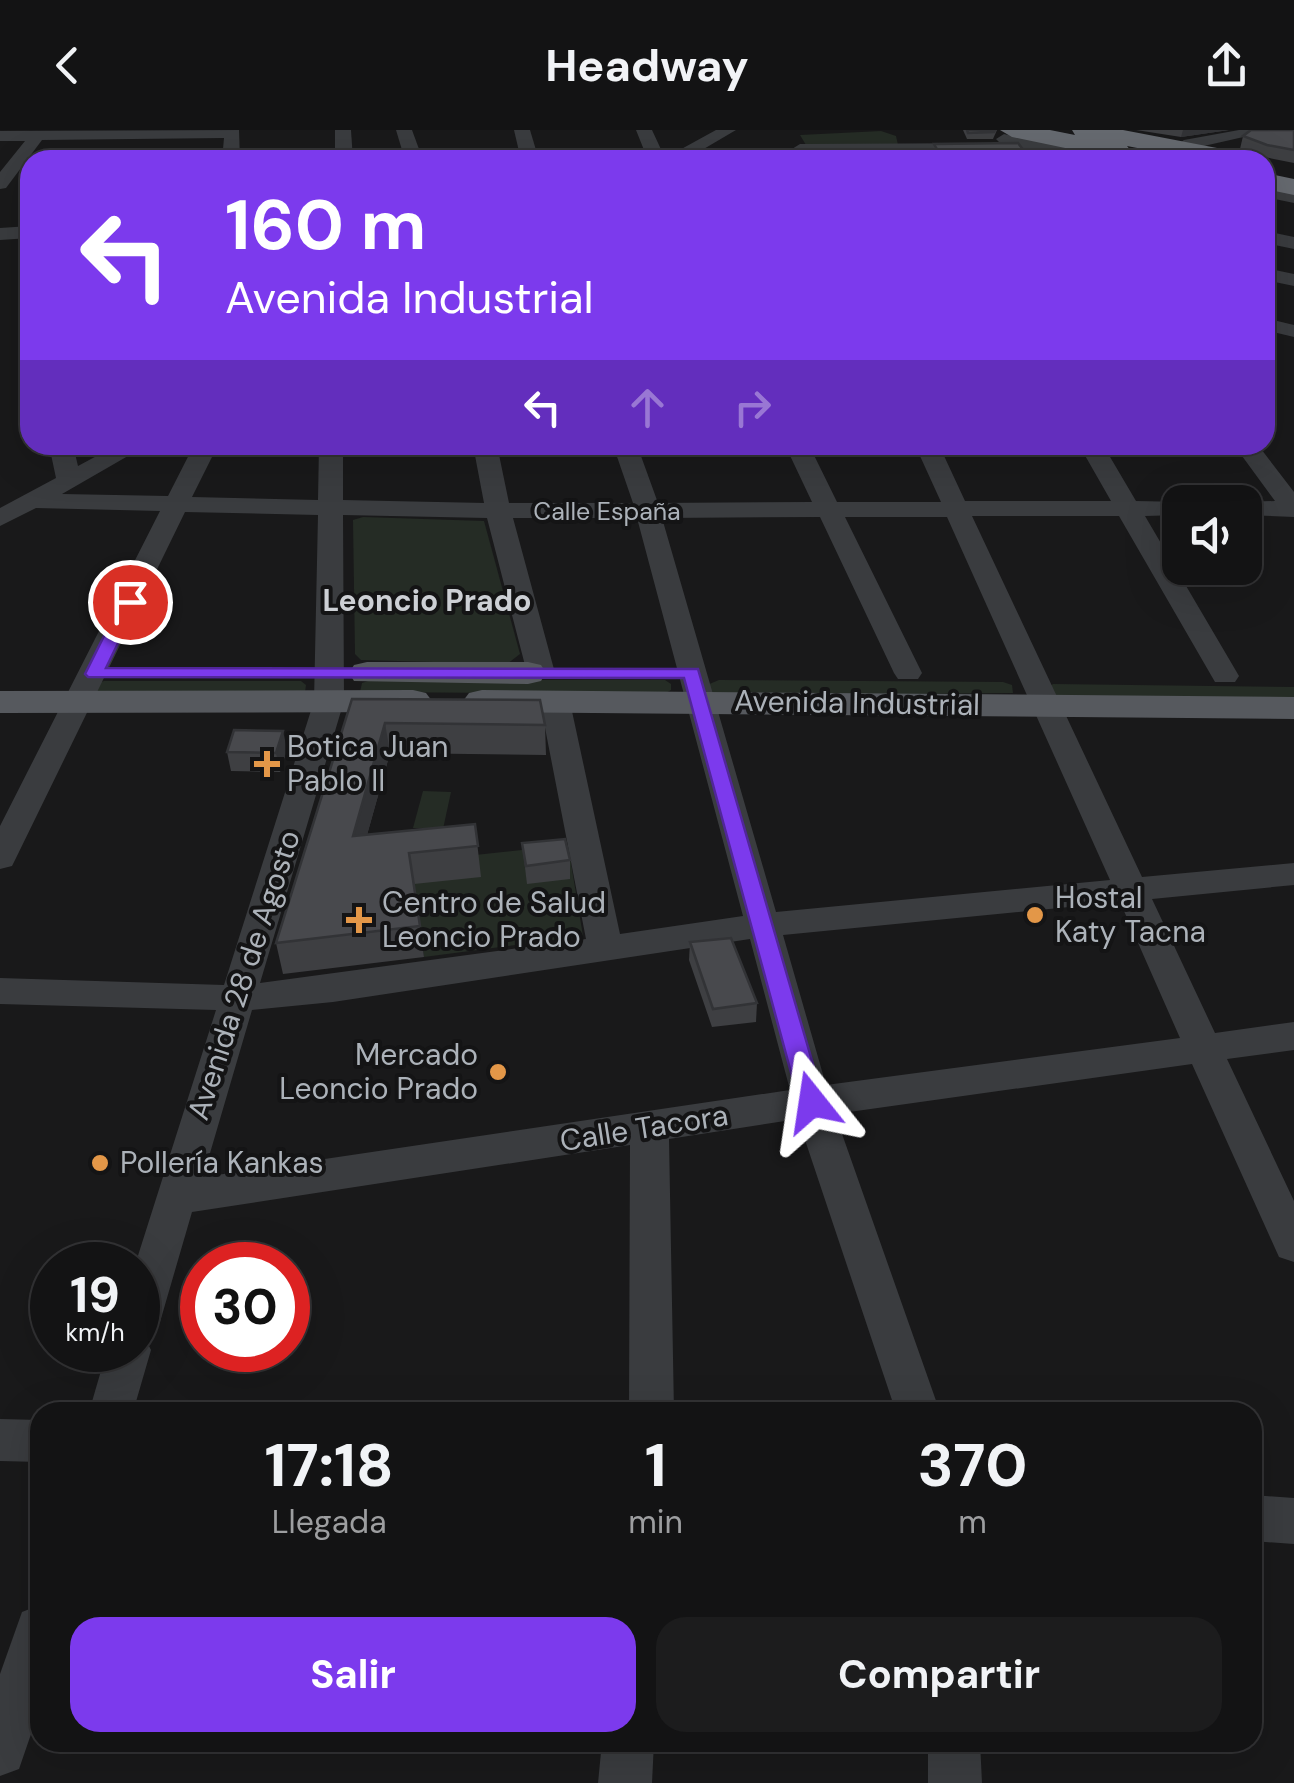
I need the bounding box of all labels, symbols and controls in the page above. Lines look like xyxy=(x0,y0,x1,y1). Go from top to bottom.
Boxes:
text: Headway xyxy=(545,36,749,95)
icon: back xyxy=(40,38,95,93)
icon: share xyxy=(1199,38,1254,93)
text: 160 m xyxy=(225,180,426,271)
icon: left xyxy=(60,190,190,320)
text: Avenida Industrial xyxy=(225,268,594,327)
icon: left xyxy=(515,380,570,435)
icon: ahead xyxy=(620,380,675,435)
icon: right xyxy=(725,380,780,435)
map controls xyxy=(1162,485,1262,585)
button: sound xyxy=(1162,485,1262,585)
street label: Calle España xyxy=(533,495,681,528)
pin xyxy=(88,560,173,645)
icon: arrive xyxy=(103,575,158,630)
district label: Leoncio Prado xyxy=(323,581,531,620)
street label: Avenida Industrial xyxy=(734,681,980,724)
place label: Botica Juan Pablo II xyxy=(287,727,448,800)
marker: Botica Juan Pablo II xyxy=(256,753,278,775)
street label: Avenida 28 de Agosto xyxy=(178,825,309,1125)
place label: Hostal Katy Tacna xyxy=(1055,878,1206,951)
place label: Centro de Salud Leoncio Prado xyxy=(382,883,606,956)
marker: Hostal Katy Tacna xyxy=(1024,904,1046,926)
marker: Centro de Salud Leoncio Prado xyxy=(346,907,372,933)
place label: Mercado Leoncio Prado xyxy=(279,1035,478,1108)
position arrow xyxy=(760,1050,864,1154)
marker: Mercado Leoncio Prado xyxy=(487,1061,509,1083)
street label: Calle Tacora xyxy=(557,1095,731,1160)
place label: Pollería Kankas xyxy=(120,1143,324,1182)
marker: Pollería Kankas xyxy=(89,1152,111,1174)
speed limit sign: 30 xyxy=(180,1242,310,1372)
text: 19 xyxy=(70,1262,120,1328)
text: km/h xyxy=(65,1316,125,1349)
text: 17:18 xyxy=(265,1426,394,1505)
text: 1 xyxy=(645,1426,667,1505)
text: 370 xyxy=(918,1426,1027,1505)
text: Llegada xyxy=(272,1501,387,1543)
text: min xyxy=(628,1501,683,1543)
text: m xyxy=(958,1501,987,1543)
button: Salir xyxy=(70,1617,636,1732)
button: Compartir xyxy=(656,1617,1222,1732)

